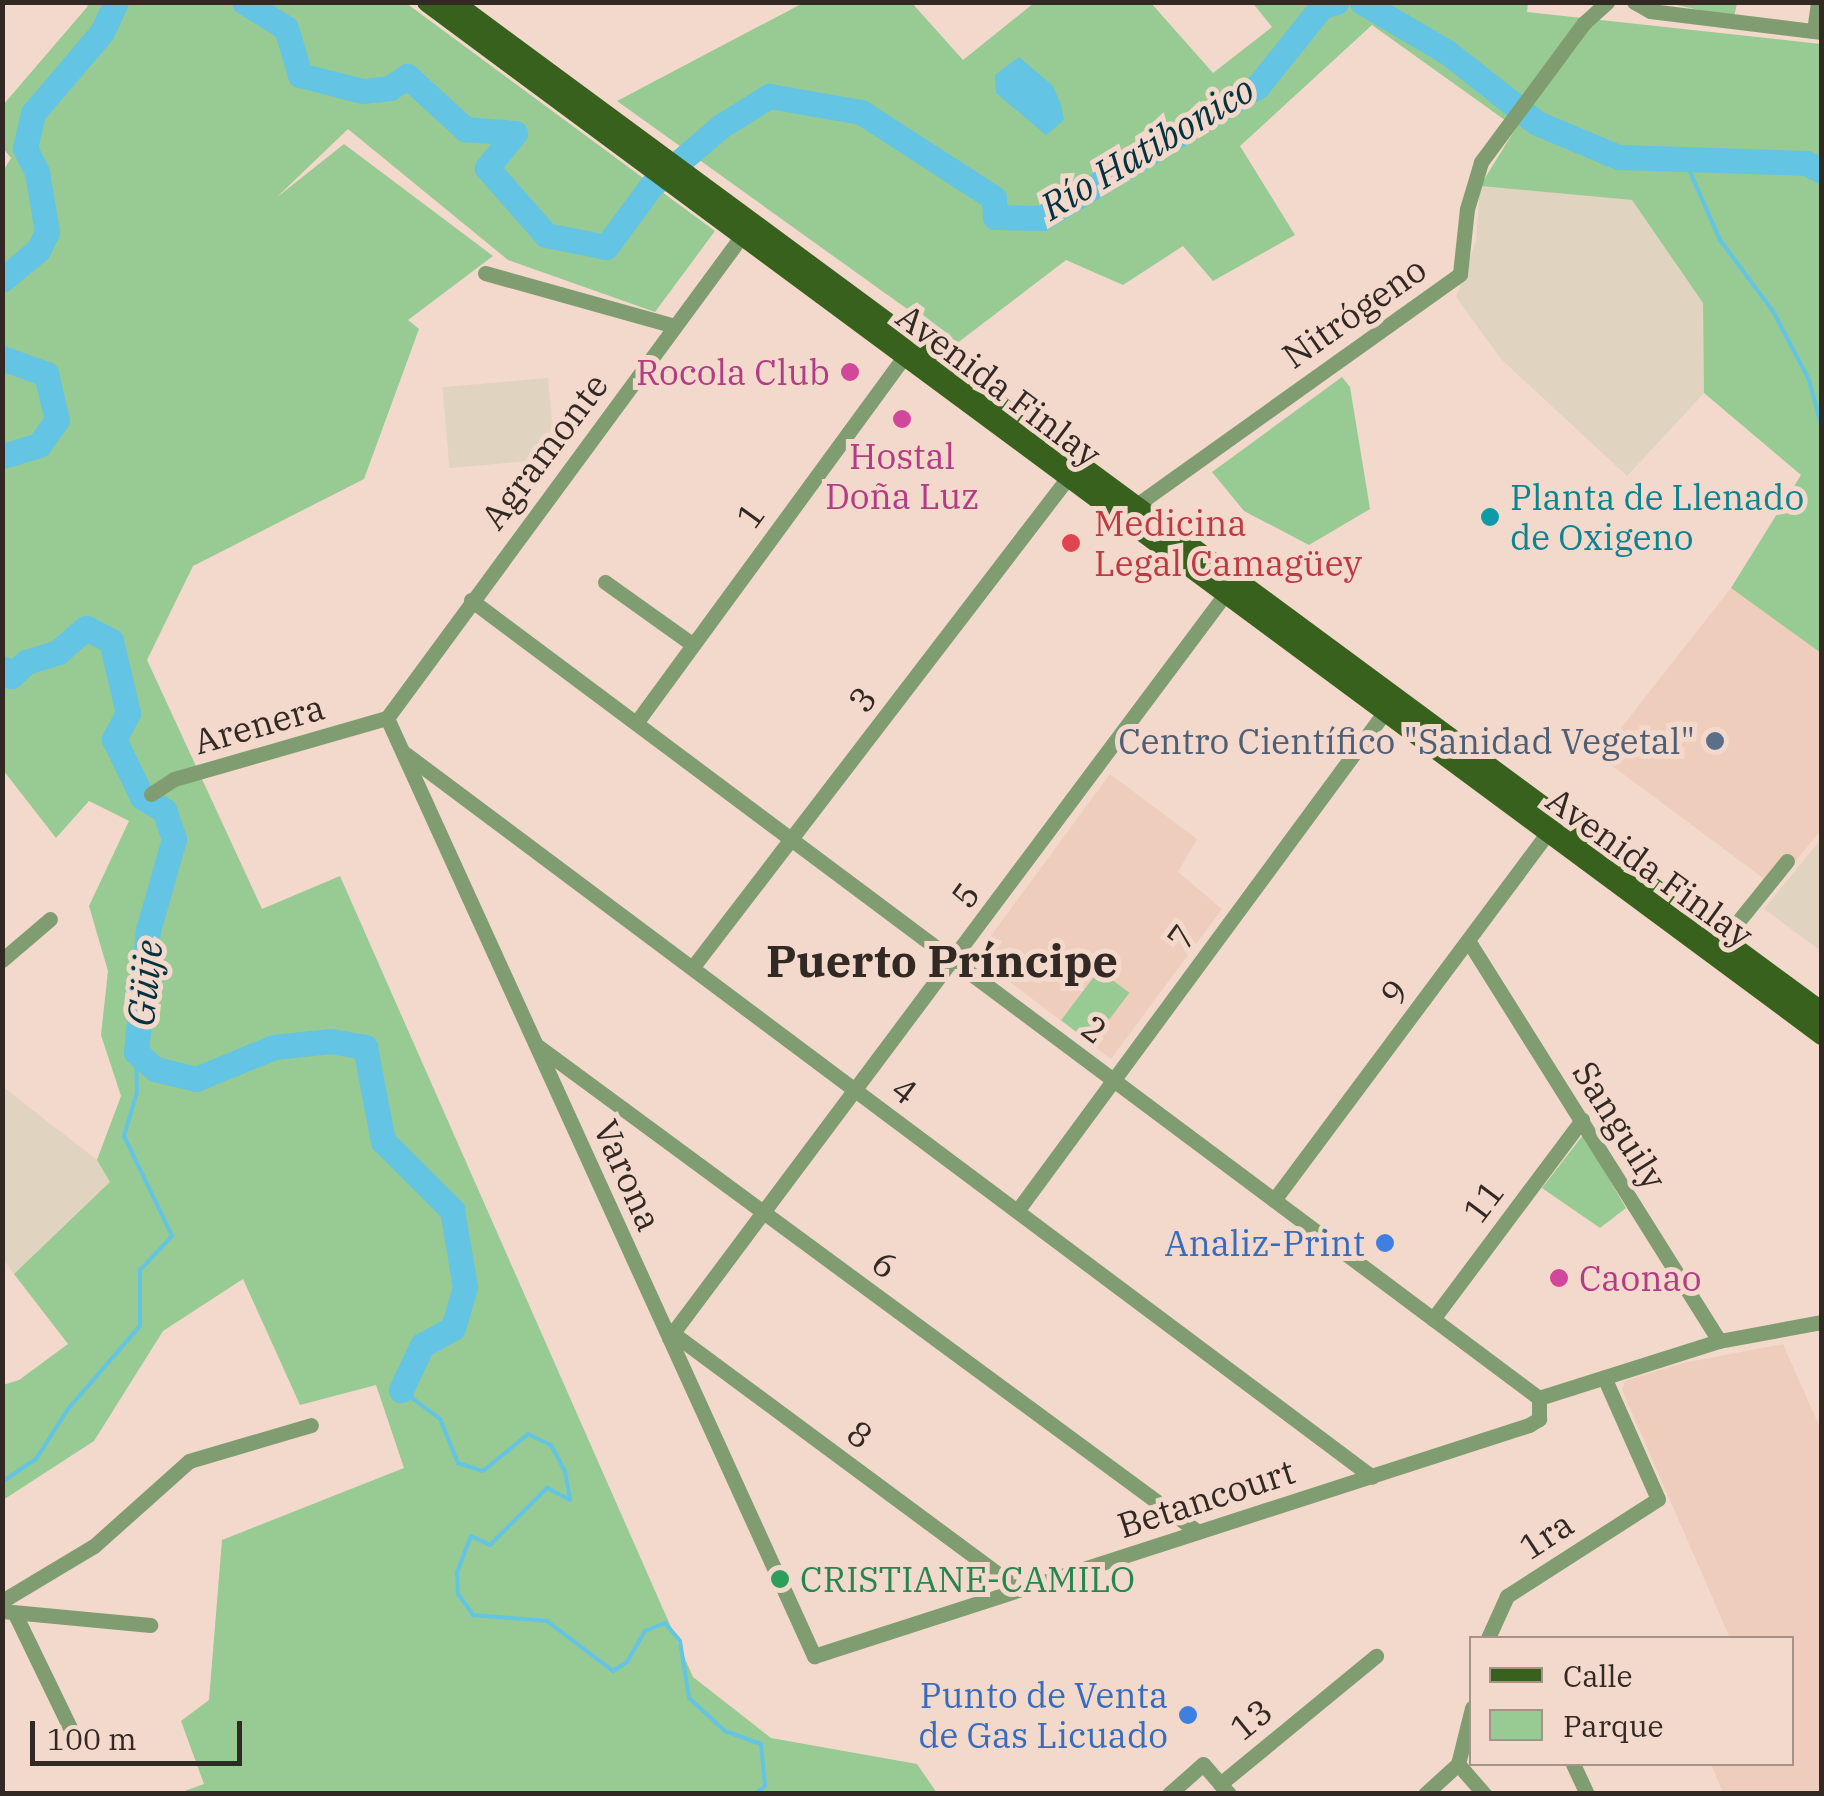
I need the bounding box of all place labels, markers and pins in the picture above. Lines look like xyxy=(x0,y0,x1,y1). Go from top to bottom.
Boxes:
place label: Rocola Club xyxy=(636,351,830,393)
marker: Rocola Club xyxy=(839,361,861,383)
marker: Hostal Doña Luz xyxy=(891,408,913,430)
place label: Hostal Doña Luz xyxy=(825,435,979,517)
place label: Planta de Llenado de Oxigeno xyxy=(1510,476,1804,558)
place label: Medicina Legal Camagüey xyxy=(1094,502,1362,584)
marker: Planta de Llenado de Oxigeno xyxy=(1479,506,1501,528)
marker: Medicina Legal Camagüey xyxy=(1058,530,1084,556)
place label: Centro Científico "Sanidad Vegetal" xyxy=(1118,720,1695,762)
marker: Centro Científico "Sanidad Vegetal" xyxy=(1704,730,1726,752)
place label: Analiz-Print xyxy=(1164,1222,1365,1264)
marker: Analiz-Print xyxy=(1374,1232,1396,1254)
place label: Caonao xyxy=(1579,1257,1701,1299)
marker: Caonao xyxy=(1548,1267,1570,1289)
place label: CRISTIANE-CAMILO xyxy=(800,1558,1135,1600)
marker: CRISTIANE-CAMILO xyxy=(769,1568,791,1590)
place label: Punto de Venta de Gas Licuado xyxy=(918,1674,1168,1756)
marker: Punto de Venta de Gas Licuado xyxy=(1177,1704,1199,1726)

